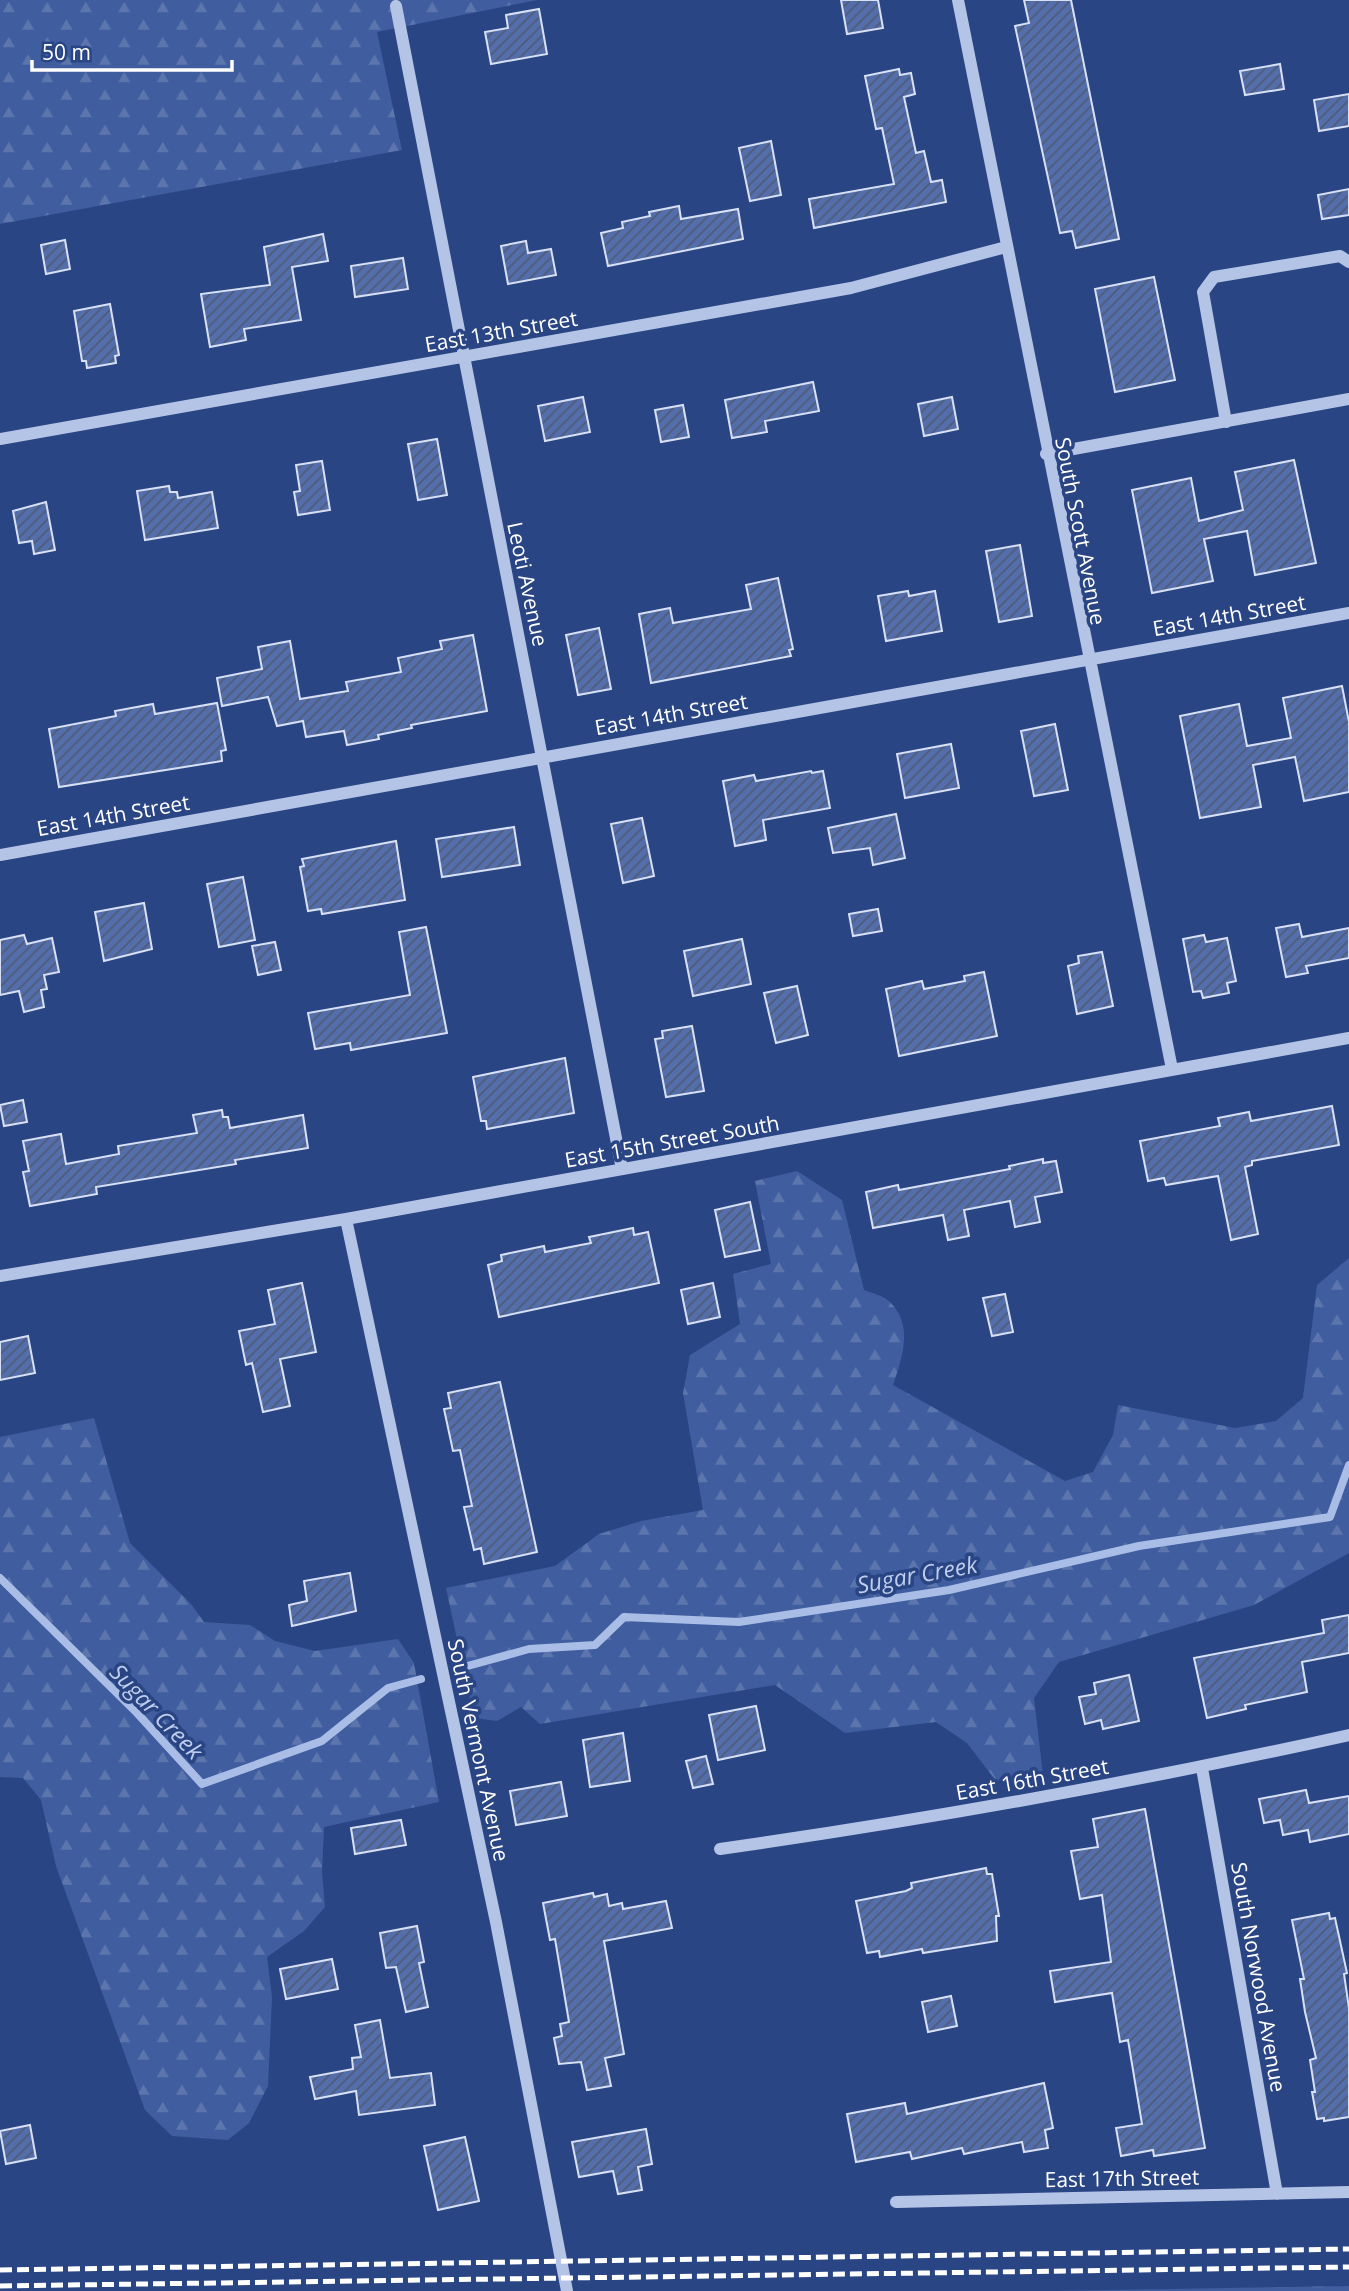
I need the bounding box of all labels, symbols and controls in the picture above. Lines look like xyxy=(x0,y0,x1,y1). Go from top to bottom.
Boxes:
scale bar xyxy=(32,28,231,72)
text: 50 m xyxy=(42,38,91,66)
street label: East 13th Street xyxy=(422,304,580,358)
street label: South Scott Avenue xyxy=(1049,435,1113,627)
street label: Leoti Avenue xyxy=(501,519,555,649)
street label: East 14th Street xyxy=(1150,588,1308,642)
street label: East 14th Street xyxy=(592,687,750,741)
street label: East 14th Street xyxy=(34,788,192,842)
street label: East 15th Street South xyxy=(562,1108,782,1174)
water label: Sugar Creek xyxy=(854,1548,980,1600)
street label: South Vermont Avenue xyxy=(442,1636,516,1864)
water label: Sugar Creek xyxy=(103,1656,211,1766)
street label: East 16th Street xyxy=(953,1752,1111,1806)
street label: South Norwood Avenue xyxy=(1225,1860,1293,2094)
street label: East 17th Street xyxy=(1044,2163,1200,2193)

